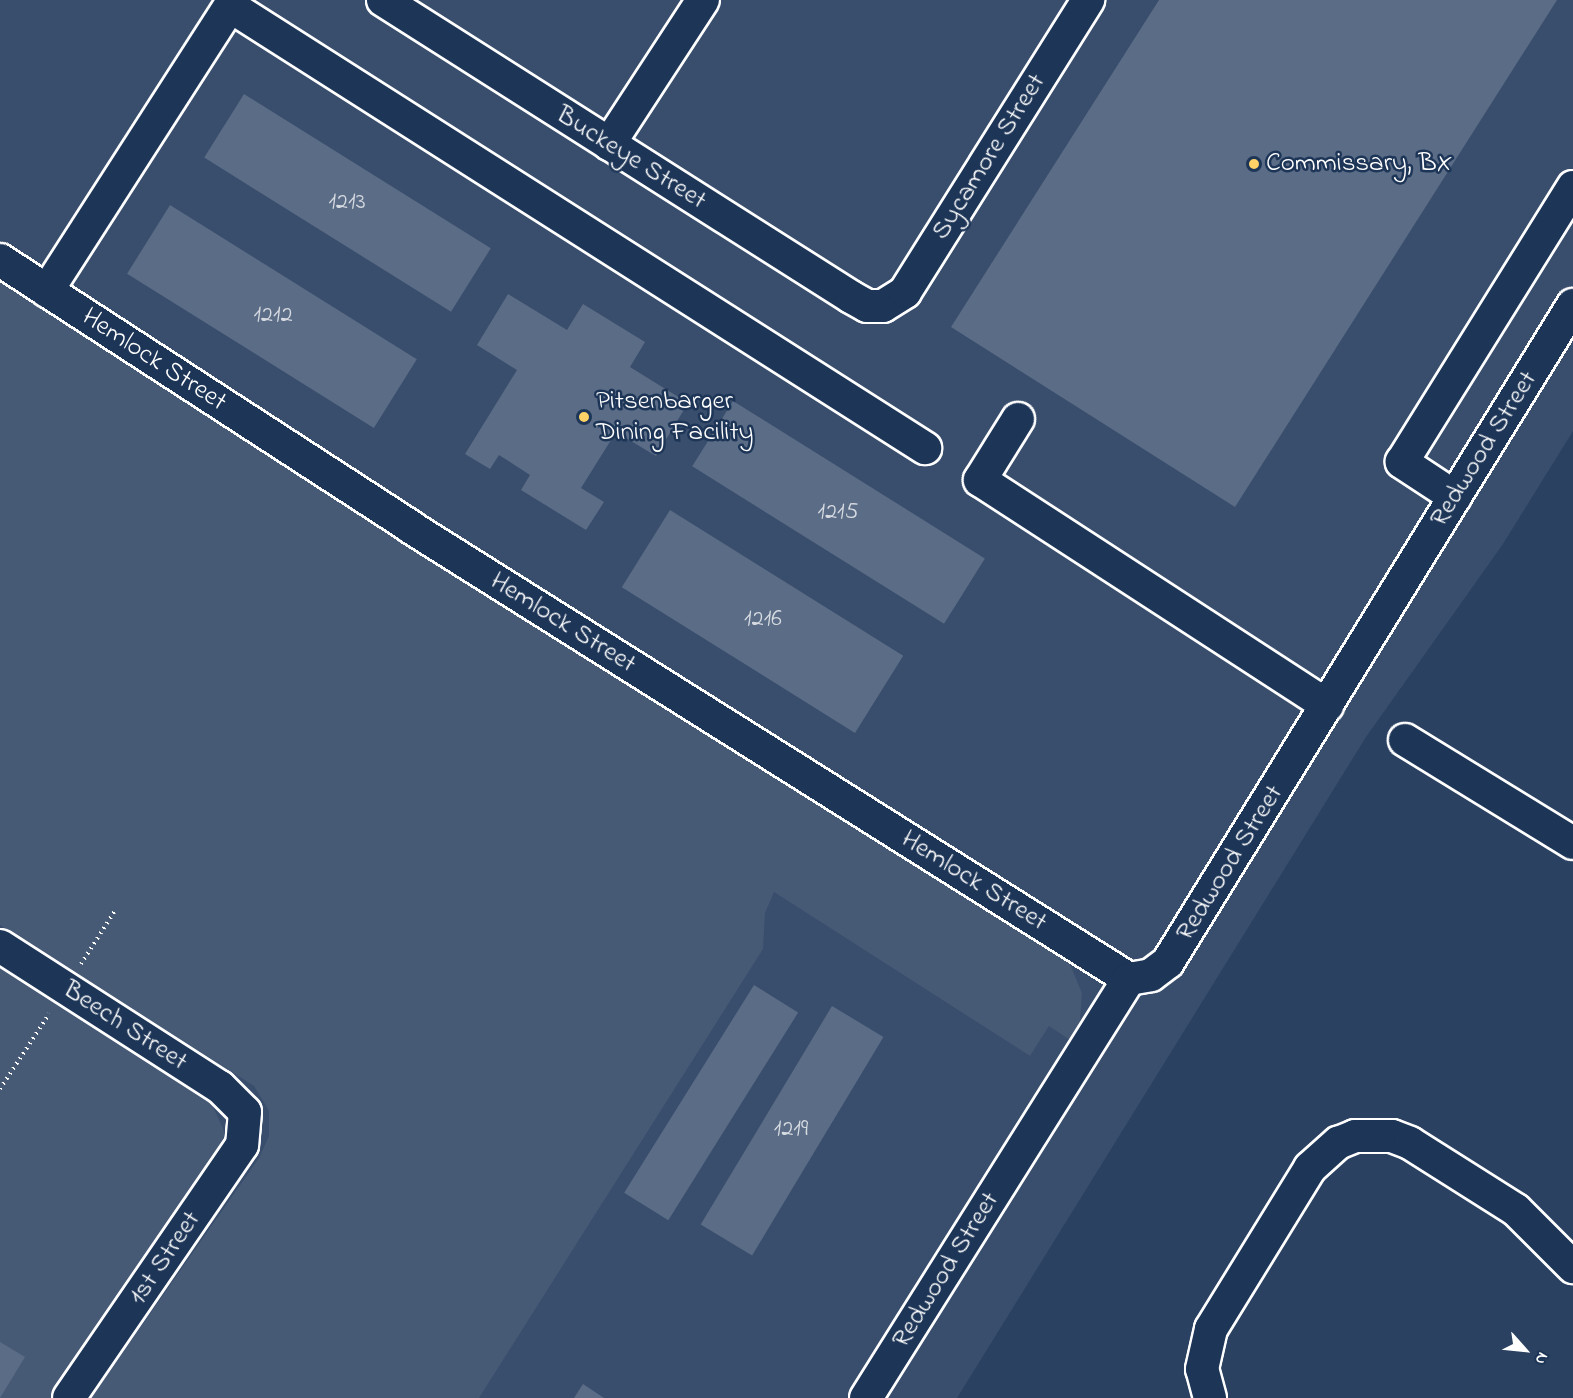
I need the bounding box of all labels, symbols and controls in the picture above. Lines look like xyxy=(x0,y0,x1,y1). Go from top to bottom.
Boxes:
street label: Sycamore Street xyxy=(925,68,1053,246)
street label: Buckeye Street xyxy=(550,99,712,217)
place label: Commissary, BX xyxy=(1266,148,1452,180)
marker: Commissary, BX xyxy=(1247,157,1261,171)
house number: 1213 xyxy=(328,189,366,217)
street label: Hemlock Street xyxy=(76,301,232,419)
house number: 1212 xyxy=(253,302,293,330)
street label: Redwood Street xyxy=(1423,365,1545,533)
place label: Pitsenbarger Dining Facility xyxy=(596,385,753,448)
marker: Pitsenbarger Dining Facility xyxy=(577,410,591,424)
house number: 1215 xyxy=(818,499,858,527)
street label: Hemlock Street xyxy=(484,565,642,681)
house number: 1216 xyxy=(744,606,782,634)
street label: Redwood Street xyxy=(1169,779,1291,947)
street label: Hemlock Street xyxy=(895,823,1053,939)
street label: Beech Street xyxy=(57,974,193,1078)
house number: 1219 xyxy=(774,1116,808,1144)
street label: Redwood Street xyxy=(885,1186,1007,1354)
street label: 1st Street xyxy=(122,1205,208,1311)
north arrow xyxy=(1495,1320,1555,1380)
text: N xyxy=(1528,1348,1554,1368)

